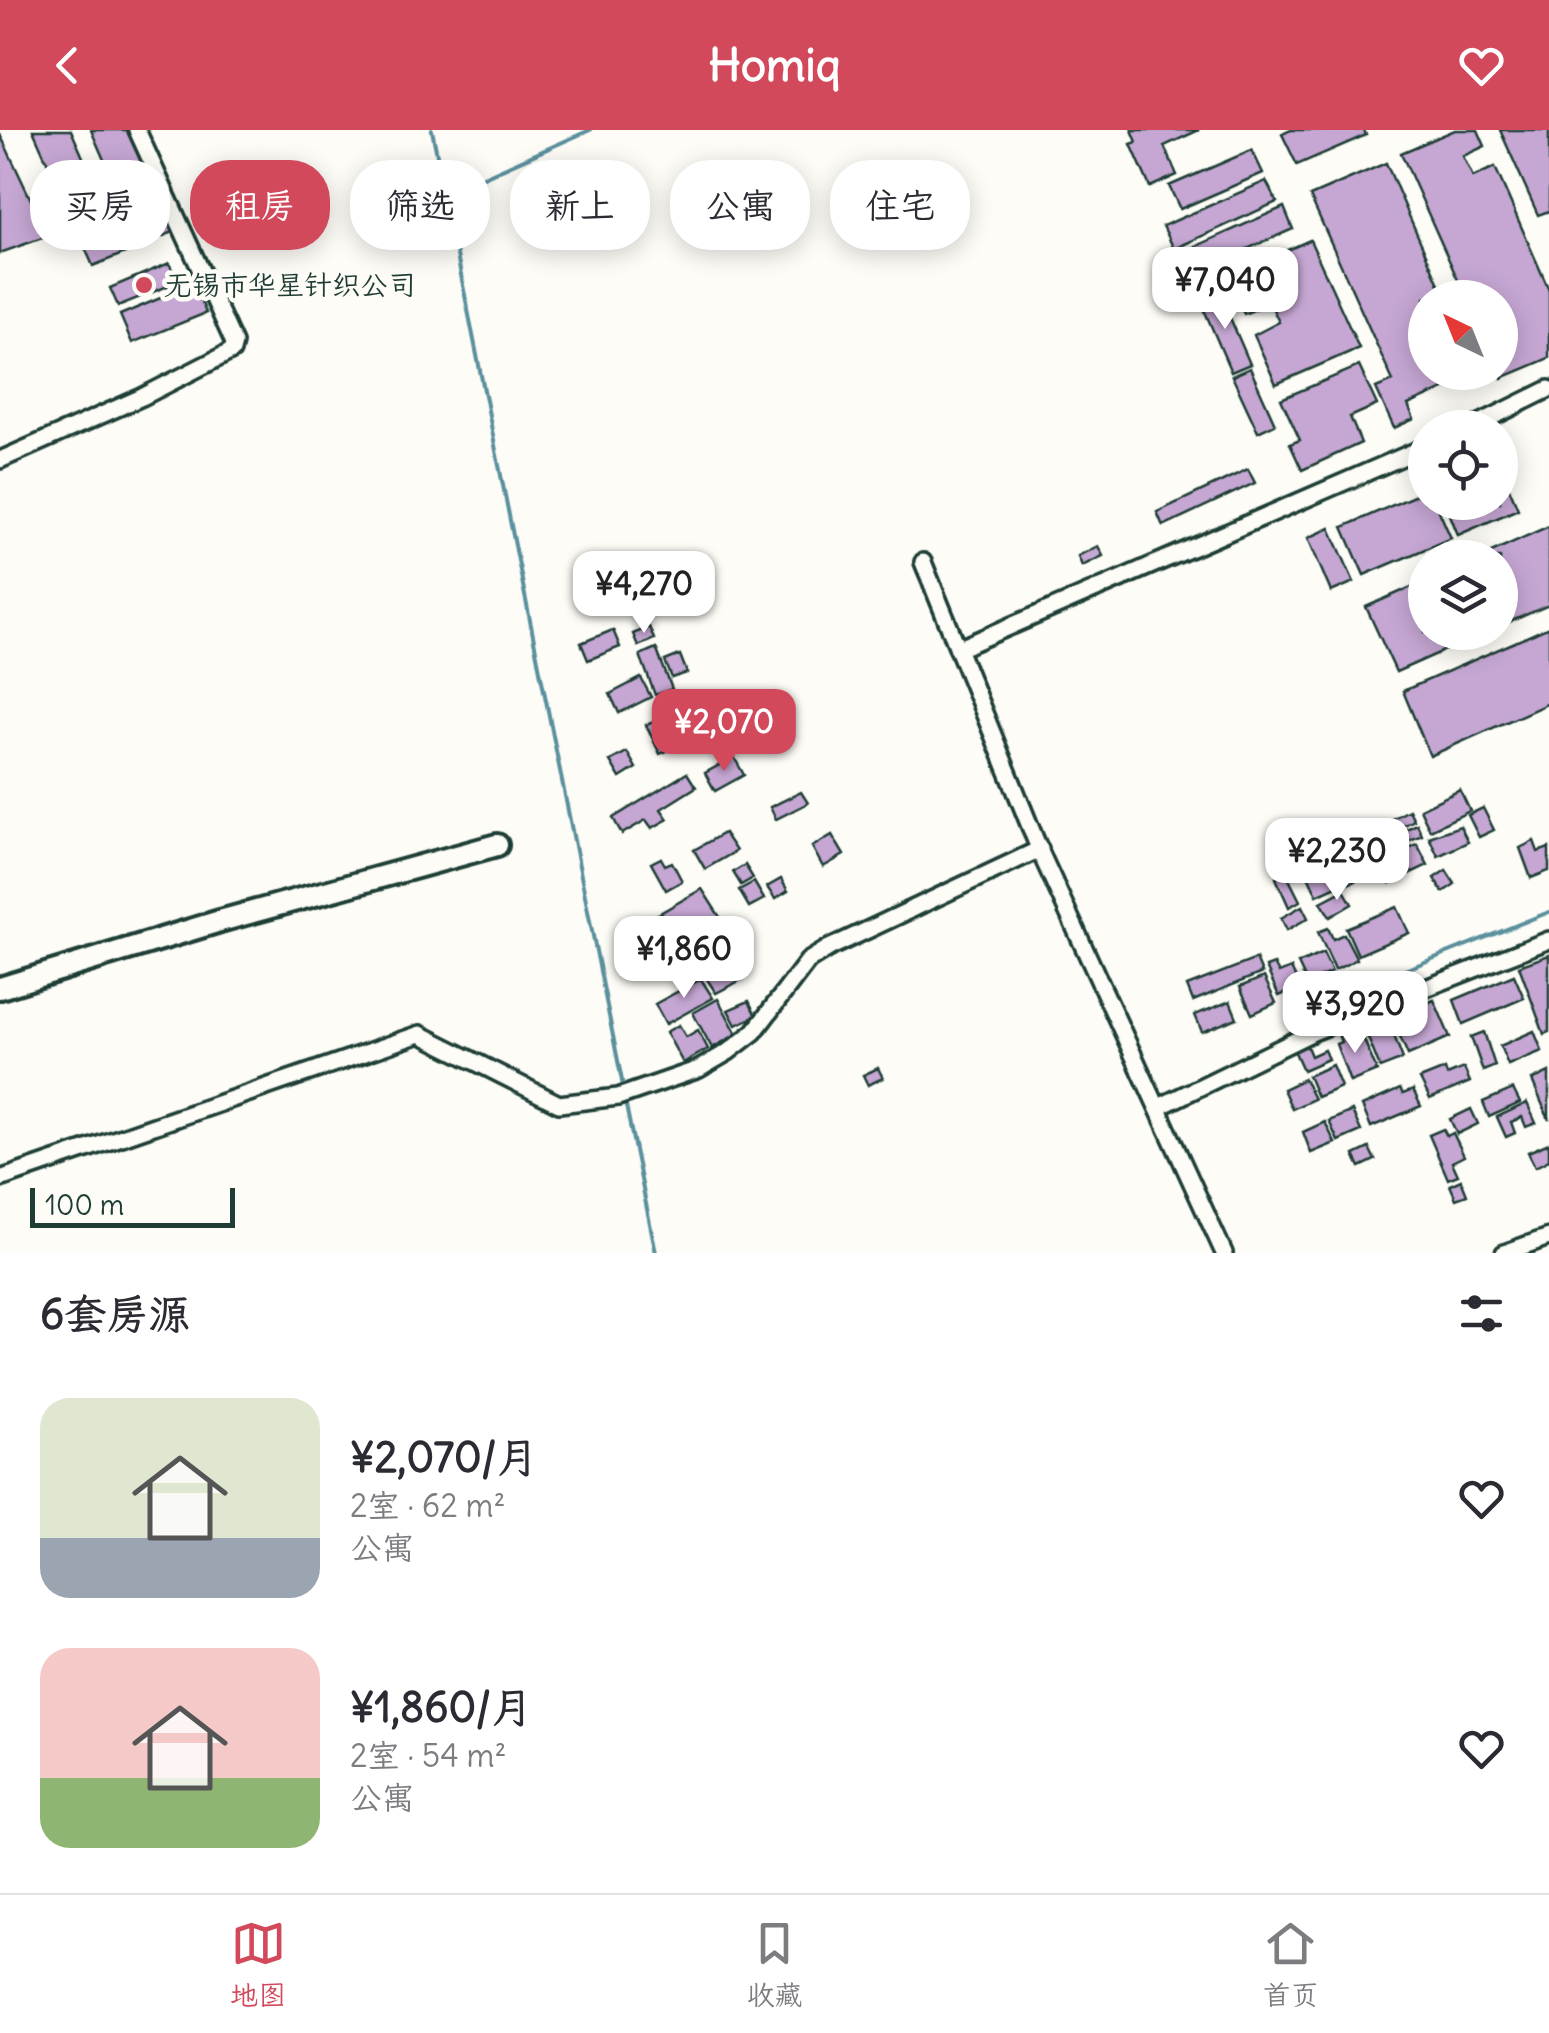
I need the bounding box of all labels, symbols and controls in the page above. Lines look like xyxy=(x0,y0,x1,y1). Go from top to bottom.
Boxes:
text: Homiq xyxy=(708,37,841,93)
icon: back xyxy=(40,38,95,93)
icon: heart xyxy=(1454,38,1509,93)
chip: 买房 xyxy=(30,160,170,250)
chip: 租房 xyxy=(190,160,330,250)
chip: 筛选 xyxy=(350,160,490,250)
chip: 新上 xyxy=(510,160,650,250)
chip: 公寓 xyxy=(670,160,810,250)
chip: 住宅 xyxy=(830,160,970,250)
pin: ¥7,040 xyxy=(1144,247,1306,332)
text: ¥7,040 xyxy=(1174,259,1276,300)
place label: 无锡市华星针织公司 xyxy=(164,267,416,303)
marker: 无锡市华星针织公司 xyxy=(133,274,155,296)
north arrow xyxy=(1408,280,1518,390)
map controls xyxy=(1408,280,1518,650)
button: locate xyxy=(1408,410,1518,520)
button: layers xyxy=(1408,540,1518,650)
pin: ¥4,270 xyxy=(563,551,725,636)
text: ¥4,270 xyxy=(595,563,693,604)
pin: ¥2,070 xyxy=(643,689,805,774)
text: ¥2,070 xyxy=(674,701,774,742)
pin: ¥2,230 xyxy=(1256,818,1418,903)
text: ¥2,230 xyxy=(1287,830,1387,871)
pin: ¥1,860 xyxy=(603,916,765,1001)
text: ¥1,860 xyxy=(636,928,732,969)
pin: ¥3,920 xyxy=(1274,971,1436,1056)
text: ¥3,920 xyxy=(1305,983,1405,1024)
scale bar xyxy=(30,1183,235,1228)
text: 100 m xyxy=(45,1187,124,1223)
icon: filters xyxy=(1454,1286,1509,1341)
text: 6套房源 xyxy=(40,1288,190,1340)
text: ¥2,070/月 xyxy=(350,1431,538,1483)
icon: home xyxy=(120,1438,240,1558)
icon: heart xyxy=(1454,1471,1509,1526)
text: 2室 · 62 m² xyxy=(350,1485,506,1526)
text: 公寓 xyxy=(350,1527,414,1568)
text: ¥1,860/月 xyxy=(350,1681,533,1733)
icon: home xyxy=(120,1688,240,1808)
icon: heart xyxy=(1454,1721,1509,1776)
text: 2室 · 54 m² xyxy=(350,1735,506,1776)
text: 公寓 xyxy=(350,1777,414,1818)
tab: 地图 xyxy=(230,1916,286,2013)
tab: 收藏 xyxy=(746,1916,803,2013)
tab: 首页 xyxy=(1263,1916,1319,2013)

